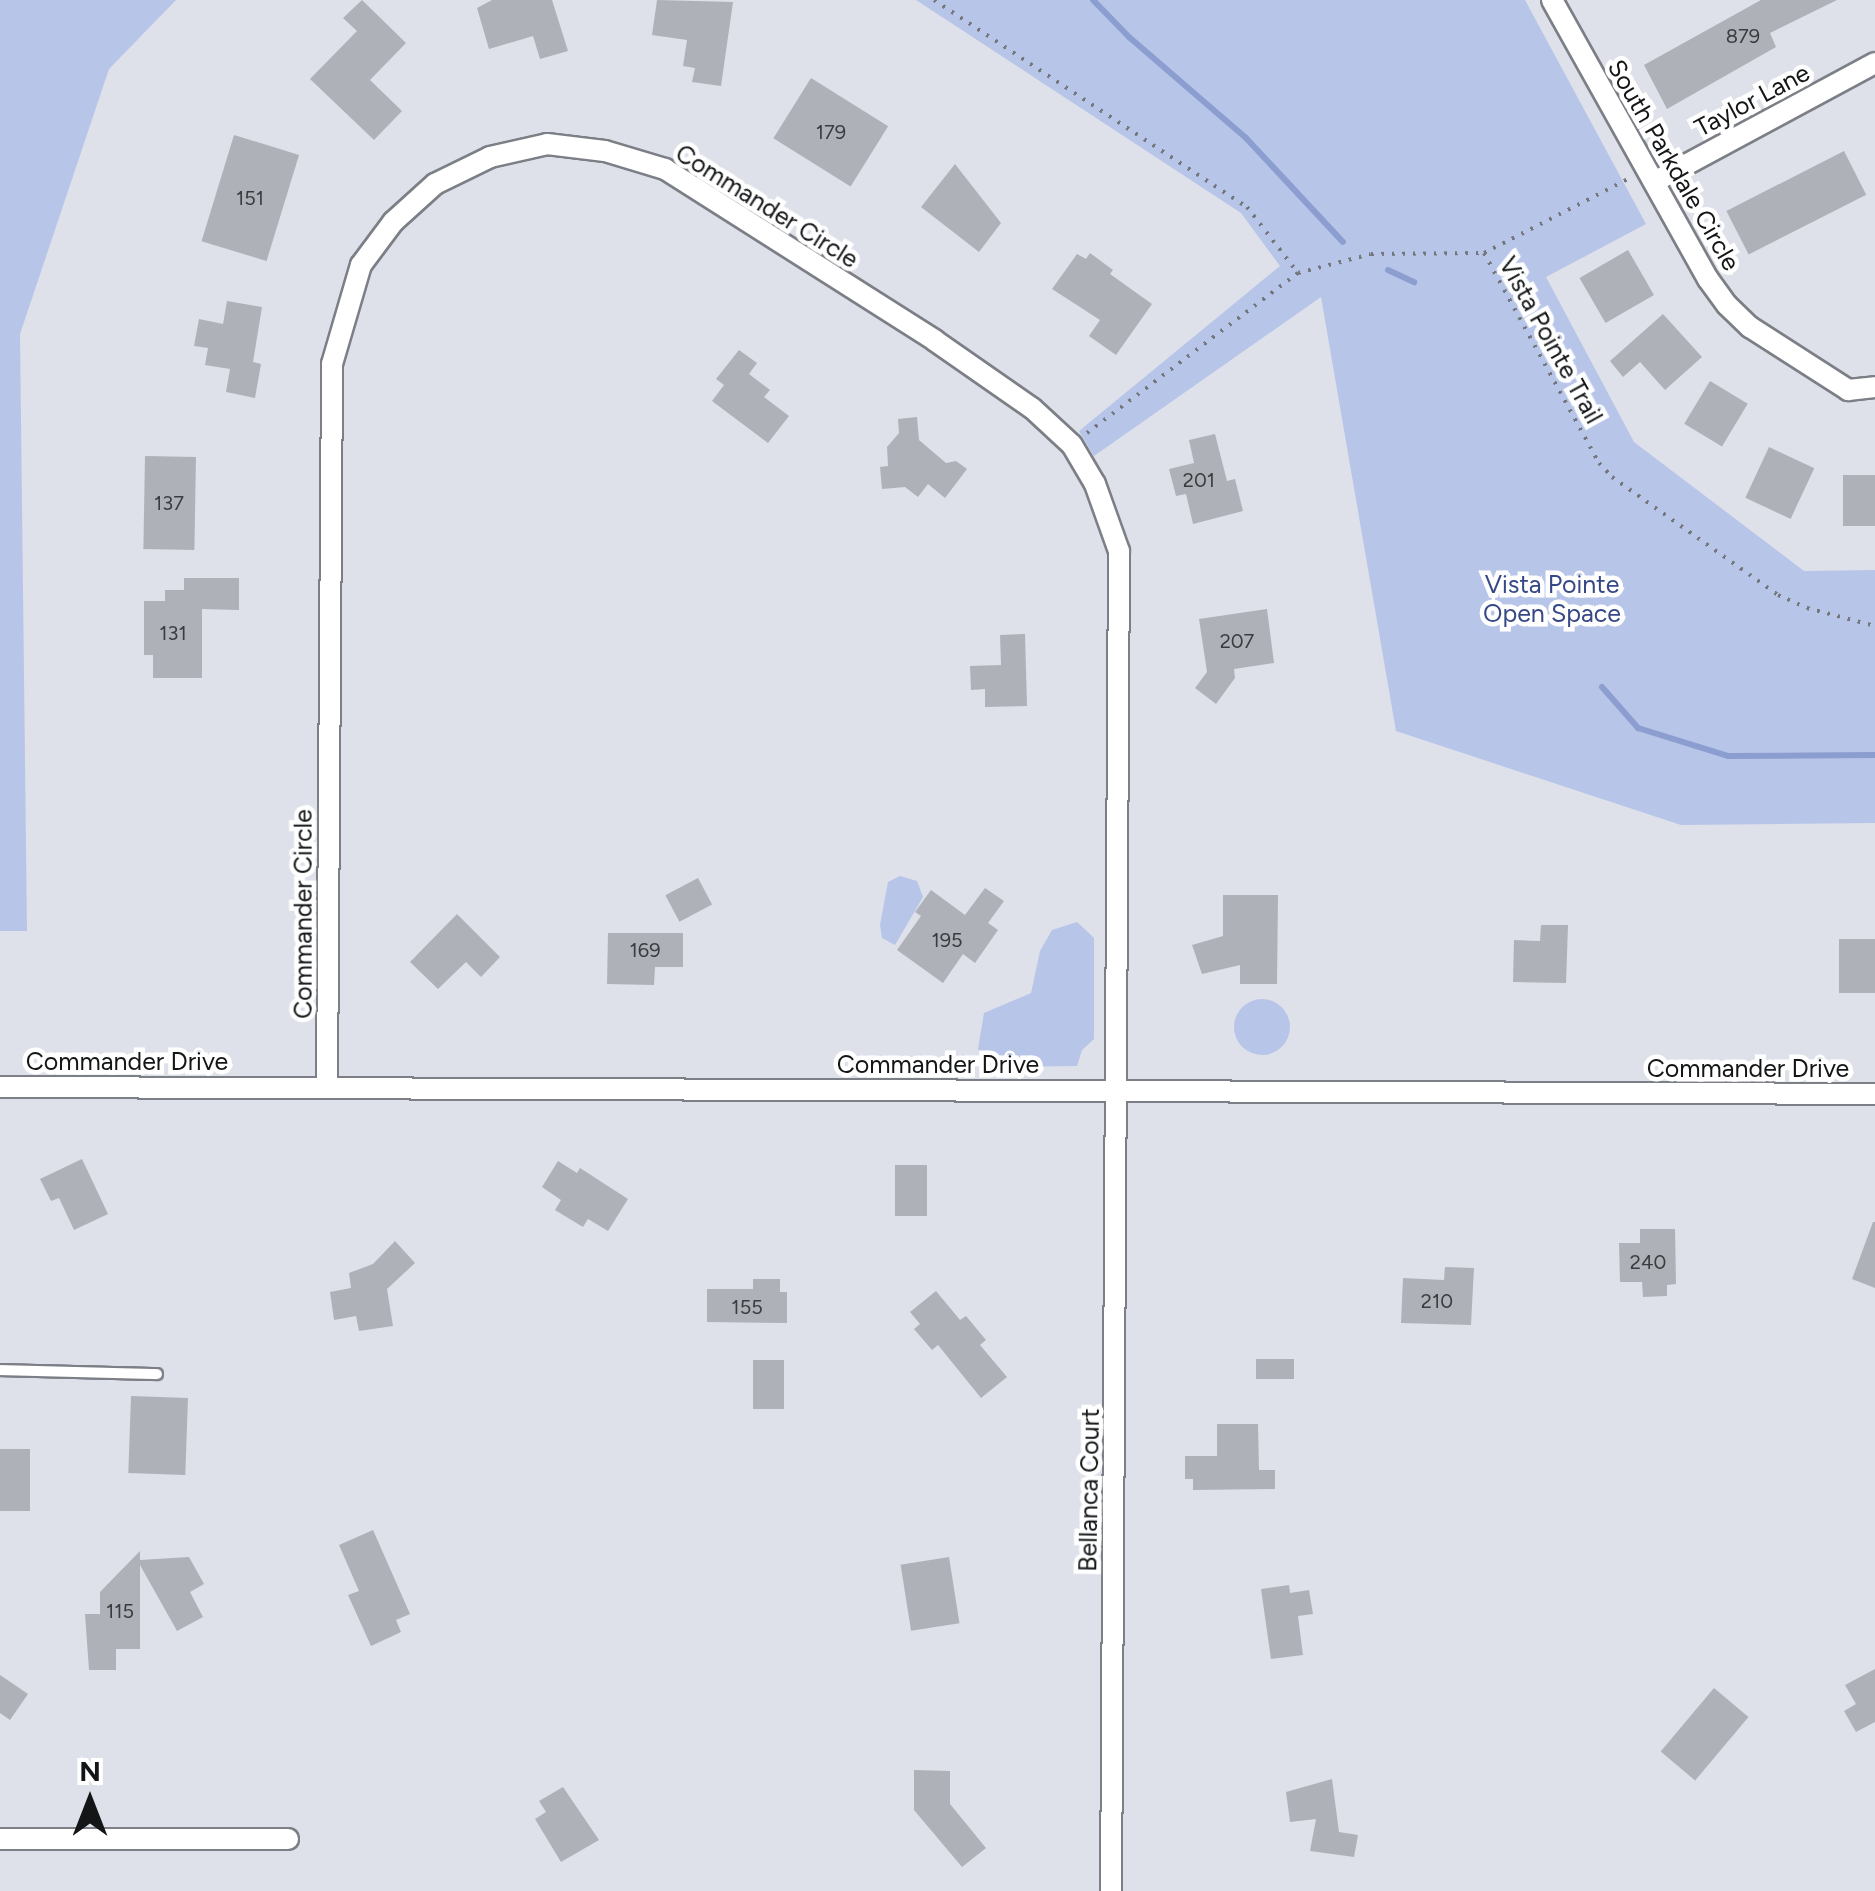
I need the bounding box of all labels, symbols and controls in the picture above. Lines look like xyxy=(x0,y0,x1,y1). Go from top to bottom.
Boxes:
house number: 879 xyxy=(1726,24,1760,48)
street label: South Parkdale Circle xyxy=(1601,54,1747,276)
street label: Taylor Lane xyxy=(1689,57,1815,143)
house number: 179 xyxy=(816,120,846,144)
street label: Commander Circle xyxy=(670,138,864,274)
house number: 151 xyxy=(236,186,264,210)
street label: Vista Pointe Trail xyxy=(1493,251,1609,429)
house number: 201 xyxy=(1183,468,1215,492)
house number: 137 xyxy=(154,491,184,515)
park label: Vista Pointe Open Space xyxy=(1483,570,1621,629)
house number: 131 xyxy=(159,621,187,645)
house number: 207 xyxy=(1220,629,1254,653)
street label: Commander Circle xyxy=(288,809,318,1019)
house number: 195 xyxy=(931,928,963,952)
house number: 169 xyxy=(630,938,660,962)
street label: Commander Drive xyxy=(26,1046,228,1076)
street label: Commander Drive xyxy=(837,1049,1039,1079)
street label: Commander Drive xyxy=(1647,1053,1849,1083)
house number: 240 xyxy=(1630,1250,1666,1274)
house number: 210 xyxy=(1421,1289,1453,1313)
house number: 155 xyxy=(731,1295,763,1319)
street label: Bellanca Court xyxy=(1073,1408,1105,1572)
house number: 115 xyxy=(106,1599,134,1623)
north arrow xyxy=(40,1751,140,1851)
text: N xyxy=(79,1754,101,1788)

